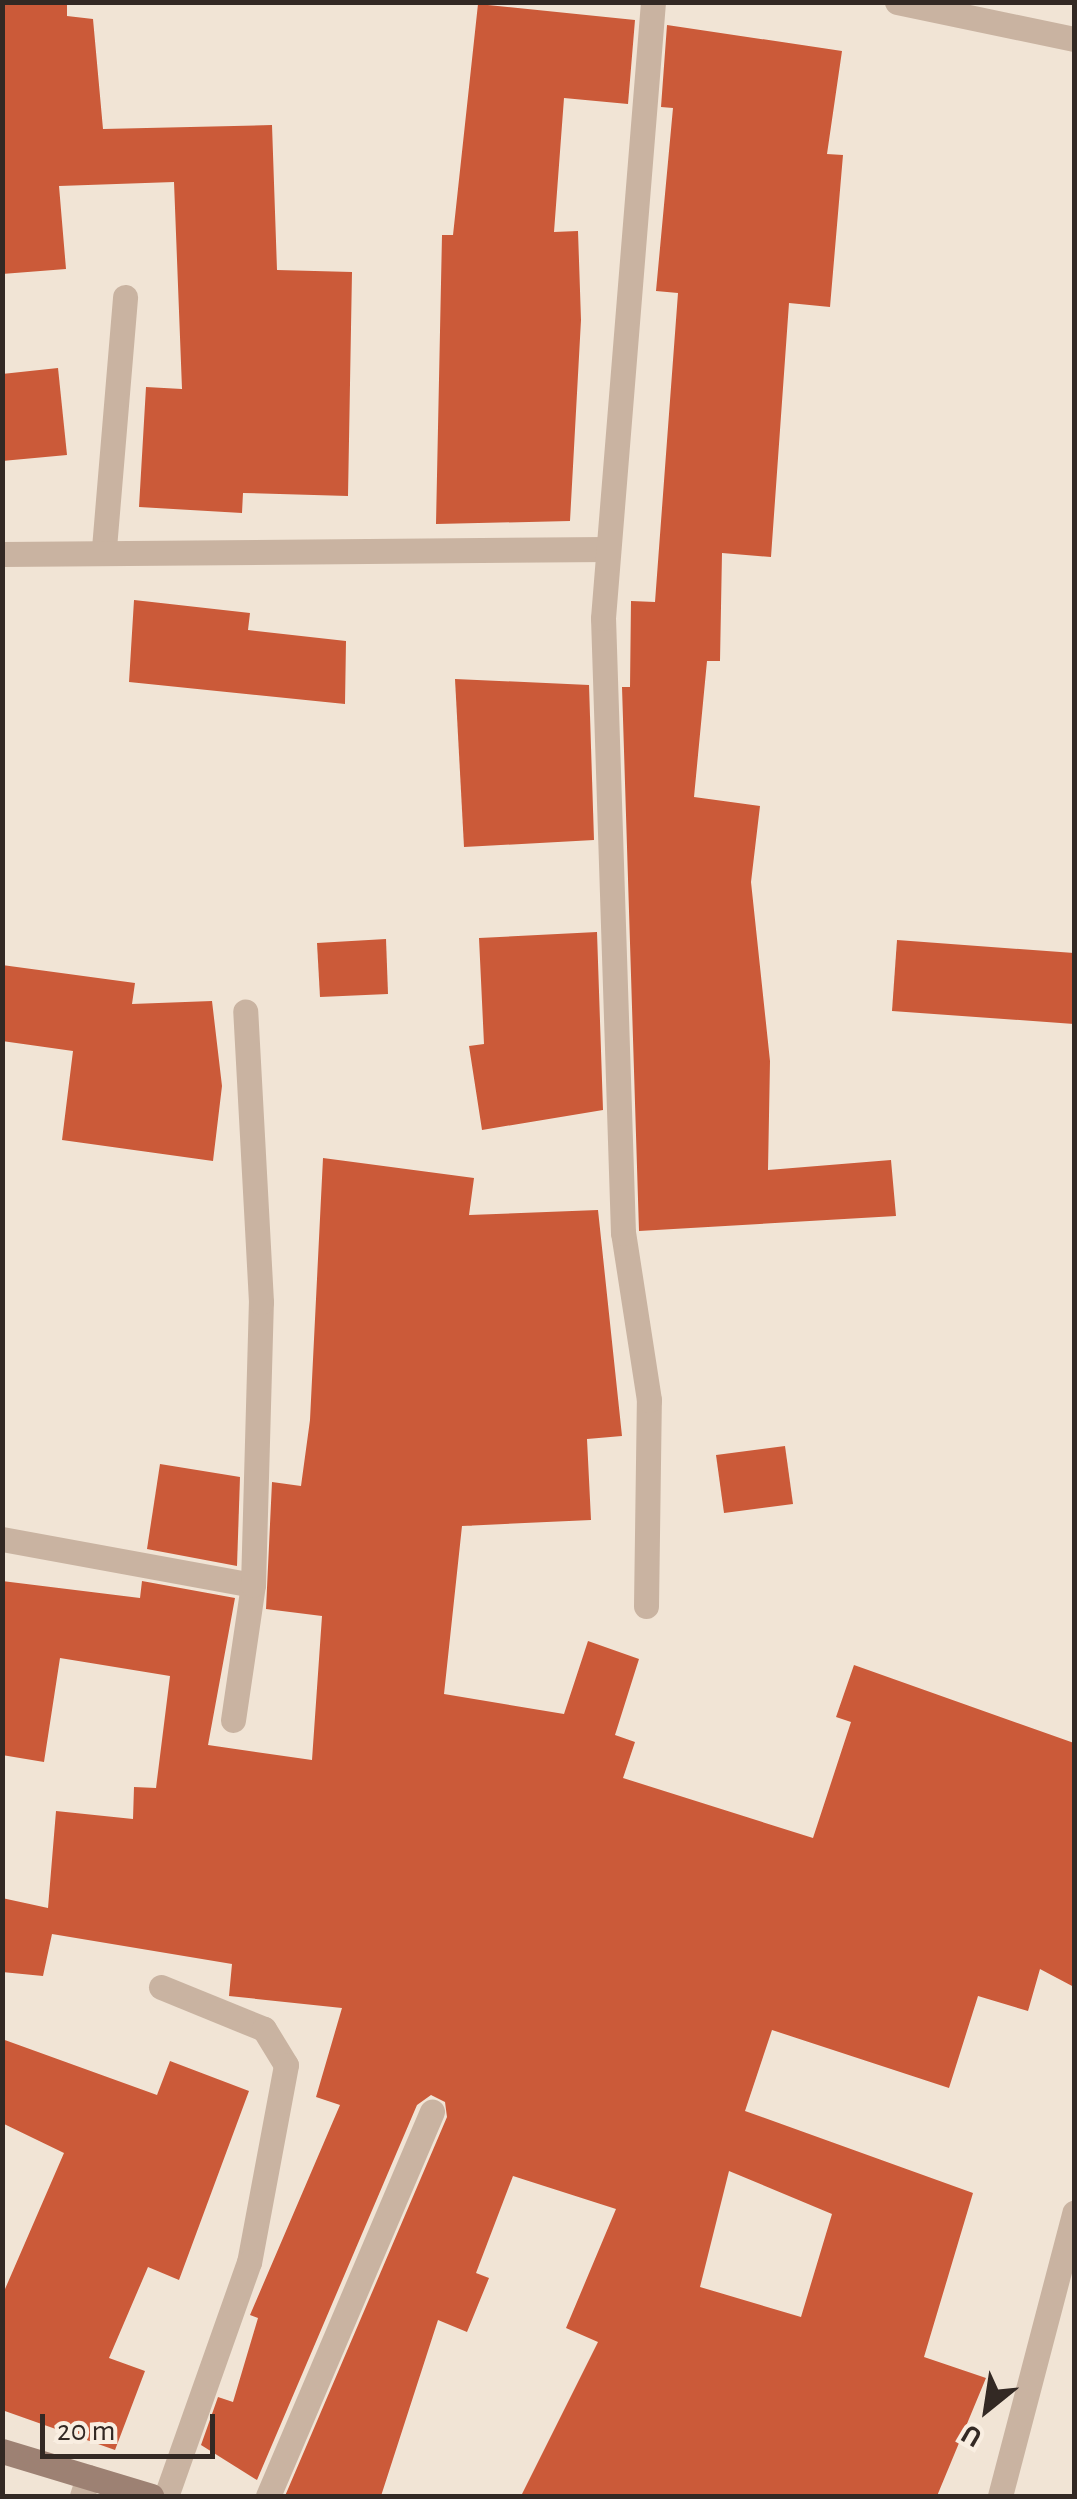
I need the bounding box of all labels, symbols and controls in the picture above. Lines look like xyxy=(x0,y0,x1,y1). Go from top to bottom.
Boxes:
north arrow xyxy=(937,2359,1037,2459)
scale bar xyxy=(45,2394,220,2456)
text: 20 m xyxy=(57,2416,115,2446)
text: U xyxy=(957,2418,987,2452)

